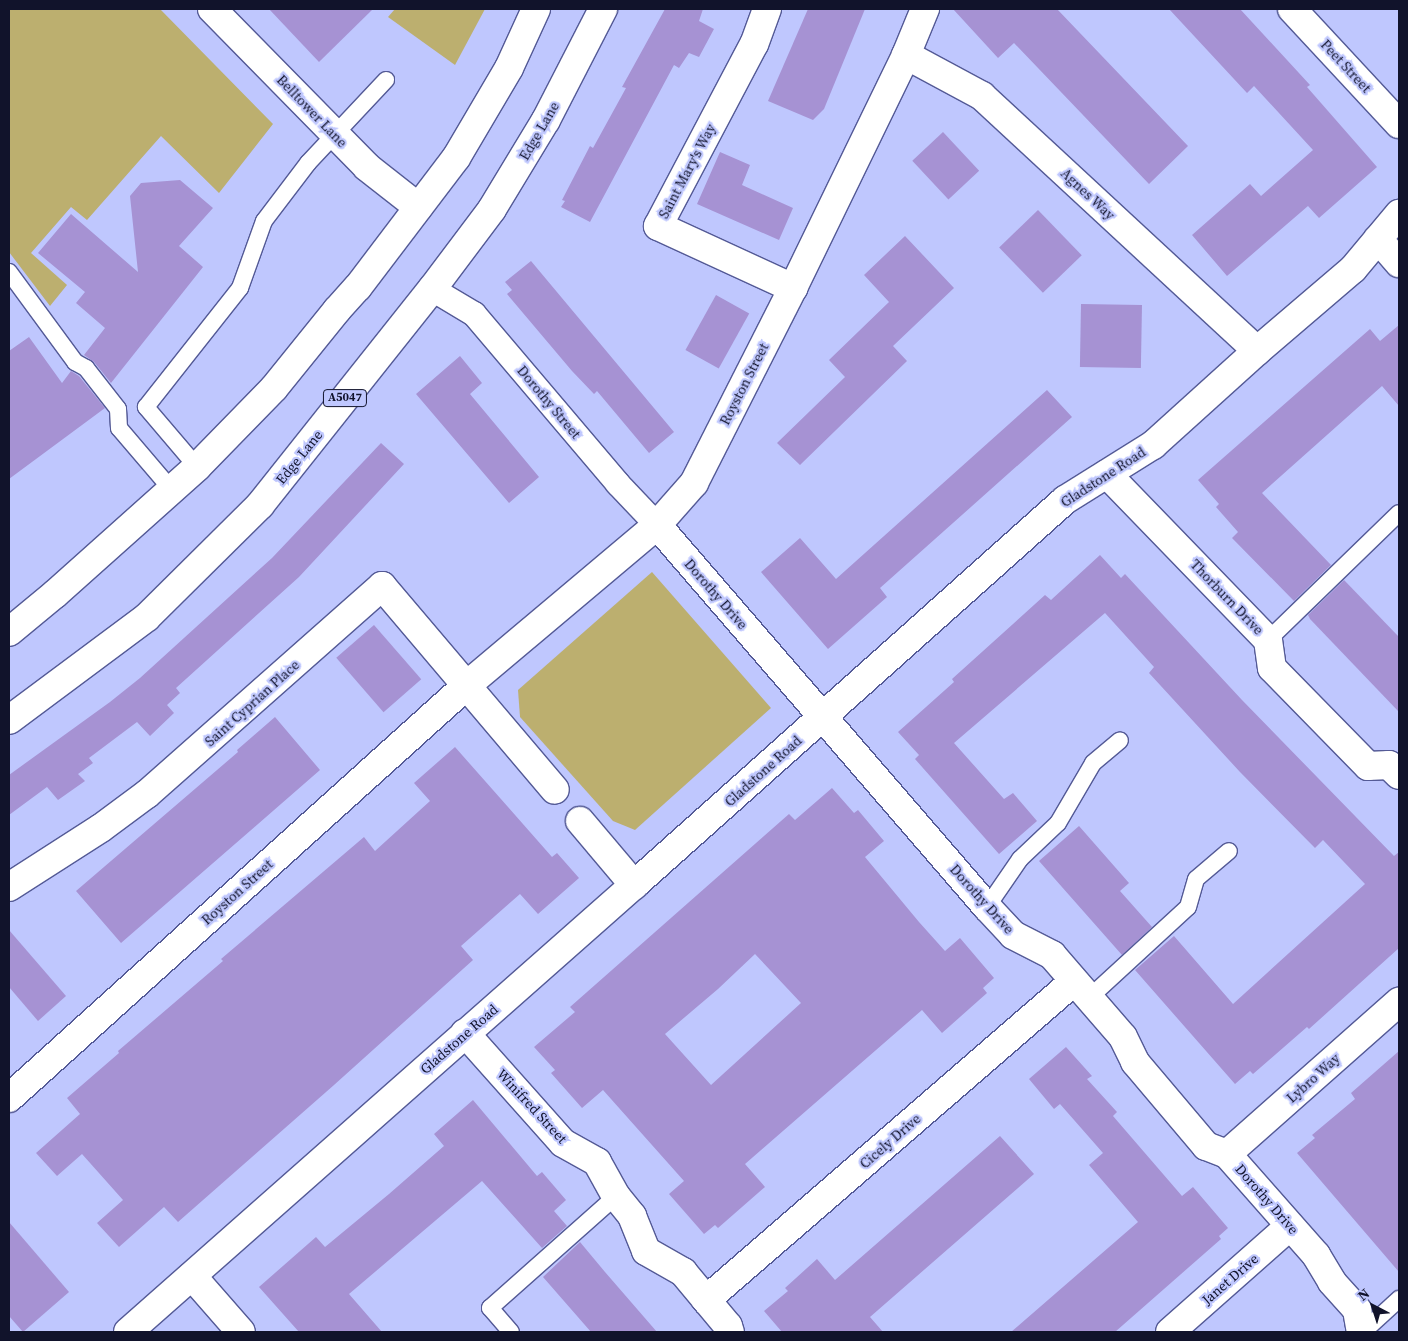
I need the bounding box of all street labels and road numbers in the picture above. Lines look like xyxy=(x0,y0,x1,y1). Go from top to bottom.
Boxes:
street label: Peet Street xyxy=(1317,36,1375,96)
street label: Belltower Lane xyxy=(273,71,351,151)
street label: Edge Lane xyxy=(516,99,562,163)
street label: Saint Mary's Way xyxy=(655,121,719,221)
street label: Agnes Way xyxy=(1057,165,1119,223)
street label: Royston Street xyxy=(716,340,772,428)
street label: Dorothy Street xyxy=(514,362,584,442)
road number: A5047 xyxy=(322,388,368,408)
street label: Edge Lane xyxy=(272,427,326,487)
street label: Gladstone Road xyxy=(1058,443,1148,511)
street label: Dorothy Drive xyxy=(681,555,751,633)
street label: Thorburn Drive xyxy=(1187,556,1267,638)
street label: Saint Cyprian Place xyxy=(201,656,303,750)
street label: Gladstone Road xyxy=(721,732,805,810)
street label: Royston Street xyxy=(198,856,276,928)
street label: Dorothy Drive xyxy=(946,861,1018,937)
street label: Gladstone Road xyxy=(417,1001,501,1077)
street label: Lybro Way xyxy=(1283,1050,1343,1106)
street label: Winifred Street xyxy=(493,1065,571,1147)
street label: Cicely Drive xyxy=(856,1110,924,1172)
street label: Dorothy Drive xyxy=(1232,1160,1302,1238)
street label: Janet Drive xyxy=(1198,1250,1262,1308)

